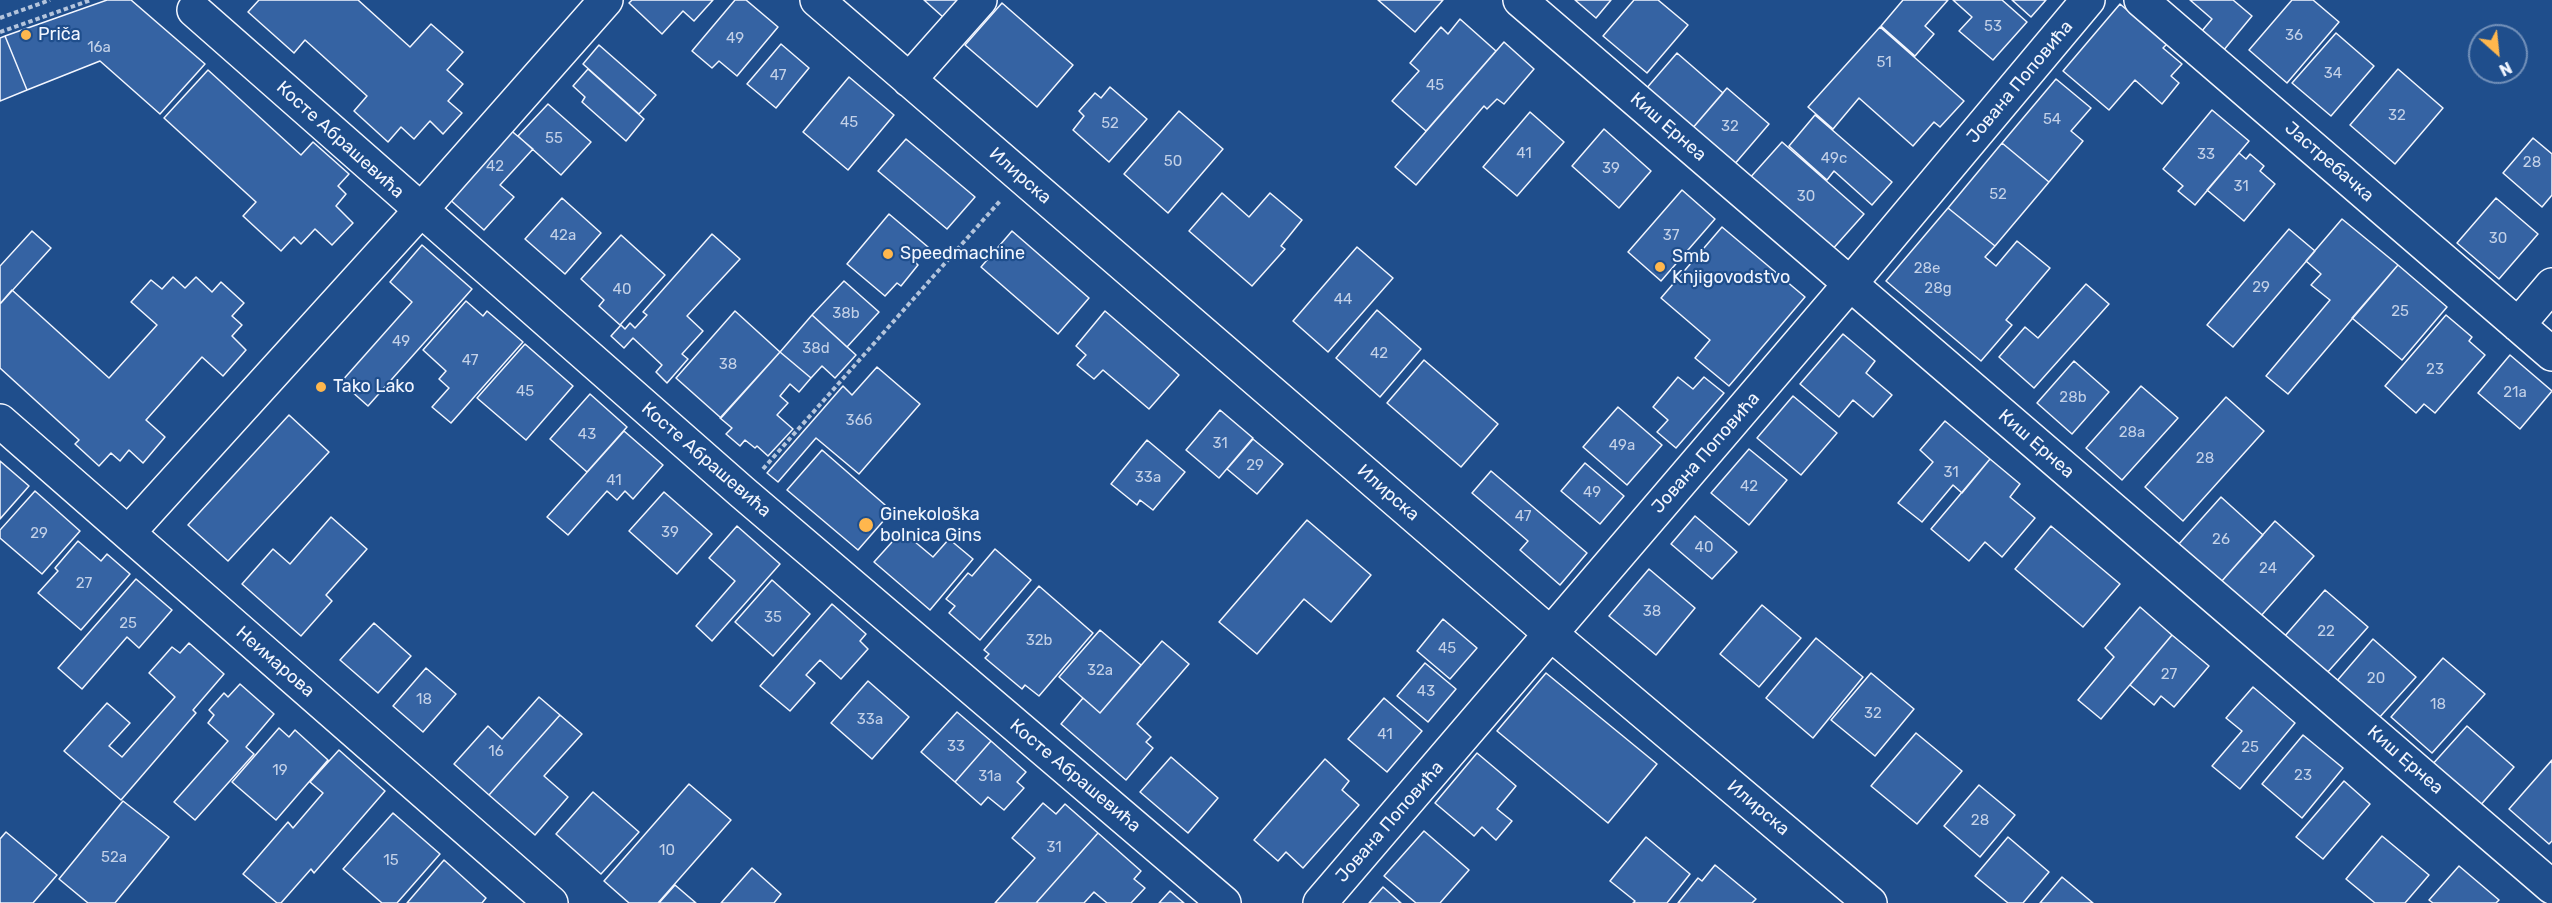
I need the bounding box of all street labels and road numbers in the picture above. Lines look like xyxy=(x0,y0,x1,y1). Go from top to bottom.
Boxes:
street label: Јована Поповића xyxy=(1962,16,2078,148)
street label: Косте Абрашевића xyxy=(272,77,408,203)
street label: Киш Ернеа xyxy=(1626,88,1710,166)
street label: Јастребачка xyxy=(2280,117,2378,207)
street label: Илирска xyxy=(985,143,1055,209)
street label: Јована Поповића xyxy=(1648,388,1764,518)
street label: Косте Абрашевића xyxy=(637,398,775,522)
street label: Киш Ернеа xyxy=(1994,405,2078,483)
street label: Илирска xyxy=(1353,460,1423,526)
street label: Неимарова xyxy=(231,622,319,702)
street label: Косте Абрашевића xyxy=(1005,715,1145,837)
street label: Киш Ернеа xyxy=(2363,721,2447,799)
street label: Јована Поповића xyxy=(1332,757,1448,887)
street label: Илирска xyxy=(1722,776,1794,840)

